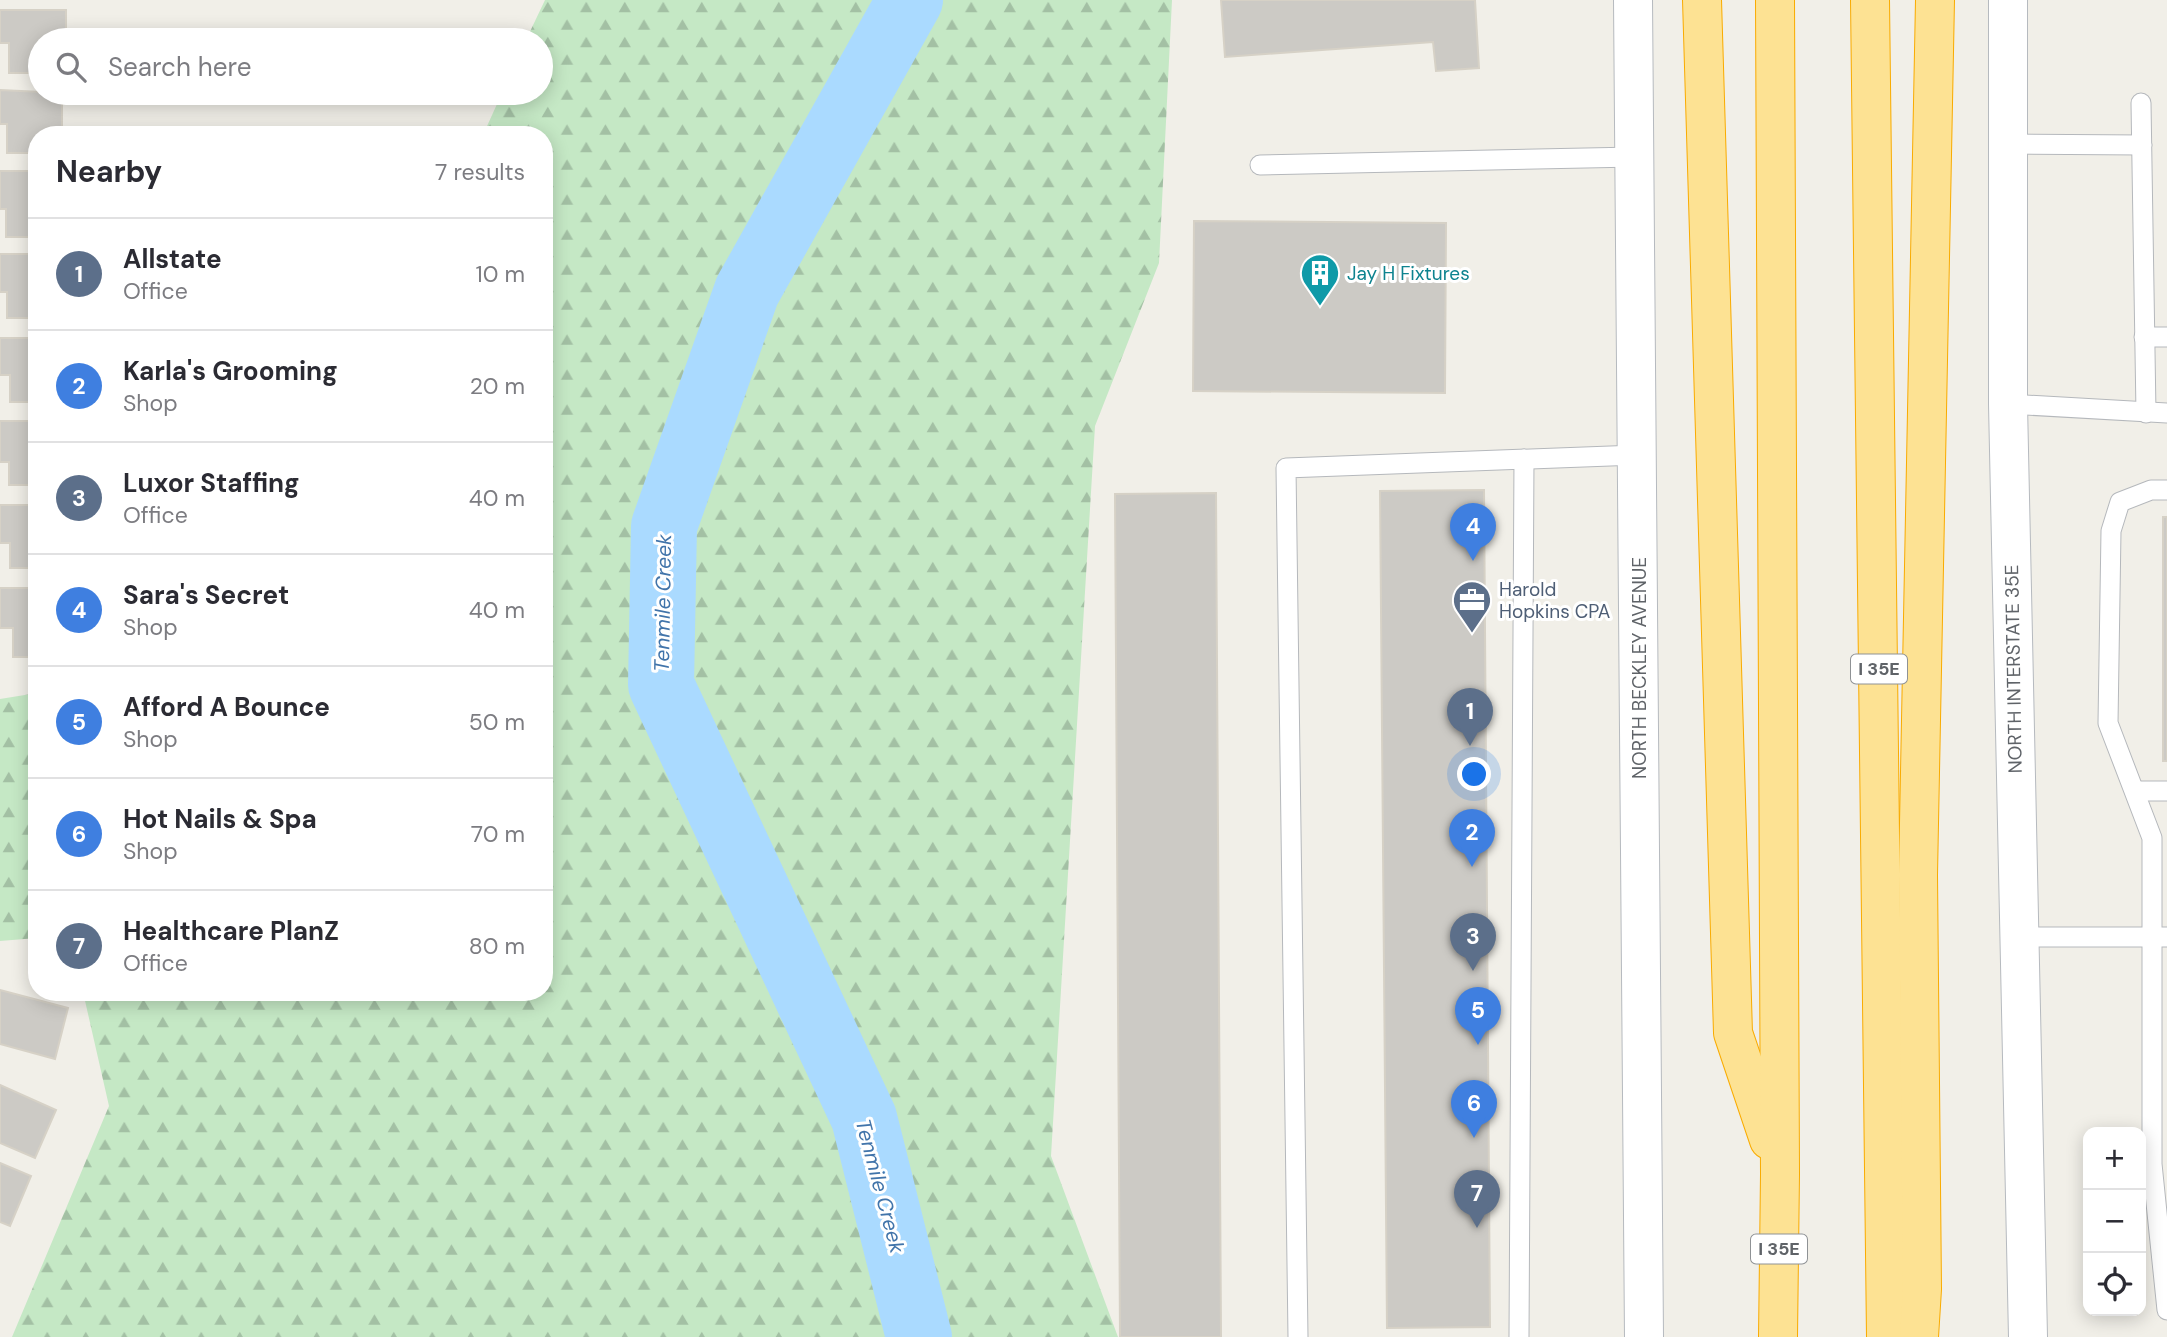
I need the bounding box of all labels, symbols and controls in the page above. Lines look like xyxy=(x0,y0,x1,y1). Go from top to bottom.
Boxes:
search box xyxy=(28,28,553,105)
icon: search xyxy=(52,48,90,86)
text: Search here xyxy=(108,50,251,84)
text: Nearby xyxy=(56,152,162,191)
text: 7 results xyxy=(435,157,525,187)
text: Allstate xyxy=(123,242,222,276)
building icon: Jay H Fixtures xyxy=(1299,252,1341,307)
text: 1 xyxy=(75,259,83,289)
text: 10 m xyxy=(475,259,525,289)
place label: Jay H Fixtures xyxy=(1347,261,1470,286)
text: Office xyxy=(123,276,188,306)
text: Karla's Grooming xyxy=(123,354,338,388)
text: 2 xyxy=(72,371,86,401)
text: 20 m xyxy=(470,371,525,401)
text: Shop xyxy=(123,388,178,418)
text: Luxor Staffing xyxy=(123,466,300,500)
text: 3 xyxy=(72,483,86,513)
text: 40 m xyxy=(469,483,525,513)
text: Office xyxy=(123,500,188,530)
pin: 4 xyxy=(1450,503,1496,561)
water label: Tenmile Creek xyxy=(648,534,678,672)
street label: NORTH BECKLEY AVENUE xyxy=(1627,557,1652,779)
street label: NORTH INTERSTATE 35E xyxy=(1999,564,2028,774)
place label: Harold Hopkins CPA xyxy=(1499,577,1611,624)
text: Sara's Secret xyxy=(123,578,289,612)
office icon: Harold Hopkins CPA xyxy=(1451,579,1493,634)
text: 4 xyxy=(72,595,86,625)
text: 40 m xyxy=(469,595,525,625)
text: Shop xyxy=(123,612,178,642)
road number: I 35E xyxy=(1851,654,1907,684)
pin: 1 xyxy=(1447,688,1493,746)
text: Afford A Bounce xyxy=(123,690,330,724)
text: 5 xyxy=(72,707,86,737)
text: 50 m xyxy=(469,707,525,737)
text: Shop xyxy=(123,724,178,754)
your location xyxy=(1457,757,1491,791)
text: Hot Nails & Spa xyxy=(123,802,317,836)
pin: 2 xyxy=(1449,809,1495,867)
text: 6 xyxy=(72,819,86,849)
text: 70 m xyxy=(471,819,525,849)
text: Shop xyxy=(123,836,178,866)
pin: 3 xyxy=(1450,913,1496,971)
text: Healthcare PlanZ xyxy=(123,914,339,948)
text: 7 xyxy=(73,931,85,961)
text: 80 m xyxy=(469,931,525,961)
text: Office xyxy=(123,948,188,978)
pin: 5 xyxy=(1455,987,1501,1045)
pin: 6 xyxy=(1451,1080,1497,1138)
water label: Tenmile Creek xyxy=(849,1116,911,1256)
map controls xyxy=(2083,1127,2146,1316)
button: + xyxy=(2083,1127,2146,1190)
pin: 7 xyxy=(1454,1170,1500,1228)
button: − xyxy=(2083,1190,2146,1253)
road number: I 35E xyxy=(1751,1234,1807,1264)
button: locate xyxy=(2083,1253,2146,1316)

